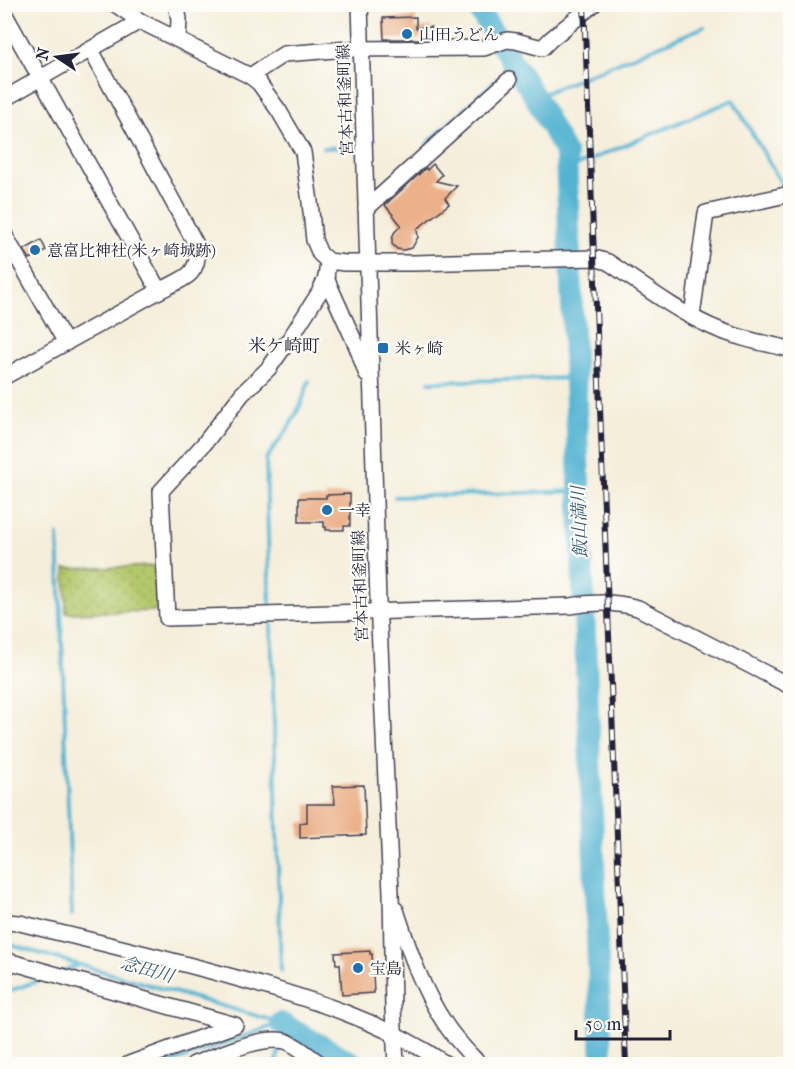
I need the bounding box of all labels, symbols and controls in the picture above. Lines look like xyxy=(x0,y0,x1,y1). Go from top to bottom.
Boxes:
place label: 山田うどん xyxy=(419,25,499,44)
north arrow xyxy=(27,27,87,87)
marker: 山田うどん xyxy=(400,27,414,41)
street label: 宮本古和釜町線 xyxy=(334,44,356,156)
text: N xyxy=(32,45,54,62)
place label: 意富比神社(米ヶ崎城跡) xyxy=(47,241,216,260)
marker: 意富比神社(米ヶ崎城跡) xyxy=(28,243,42,257)
district label: 米ケ崎町 xyxy=(248,336,320,357)
place label: 米ヶ崎 xyxy=(395,339,443,358)
marker: 米ヶ崎 xyxy=(376,341,390,355)
water label: 飯山満川 xyxy=(568,484,592,558)
place label: 一幸 xyxy=(339,501,371,520)
marker: 一幸 xyxy=(320,503,334,517)
street label: 宮本古和釜町線 xyxy=(349,530,371,642)
water label: 念田川 xyxy=(118,952,178,988)
place label: 宝島 xyxy=(370,959,402,978)
marker: 宝島 xyxy=(351,961,365,975)
scale bar xyxy=(576,1003,670,1041)
text: 50 m xyxy=(585,1014,622,1035)

